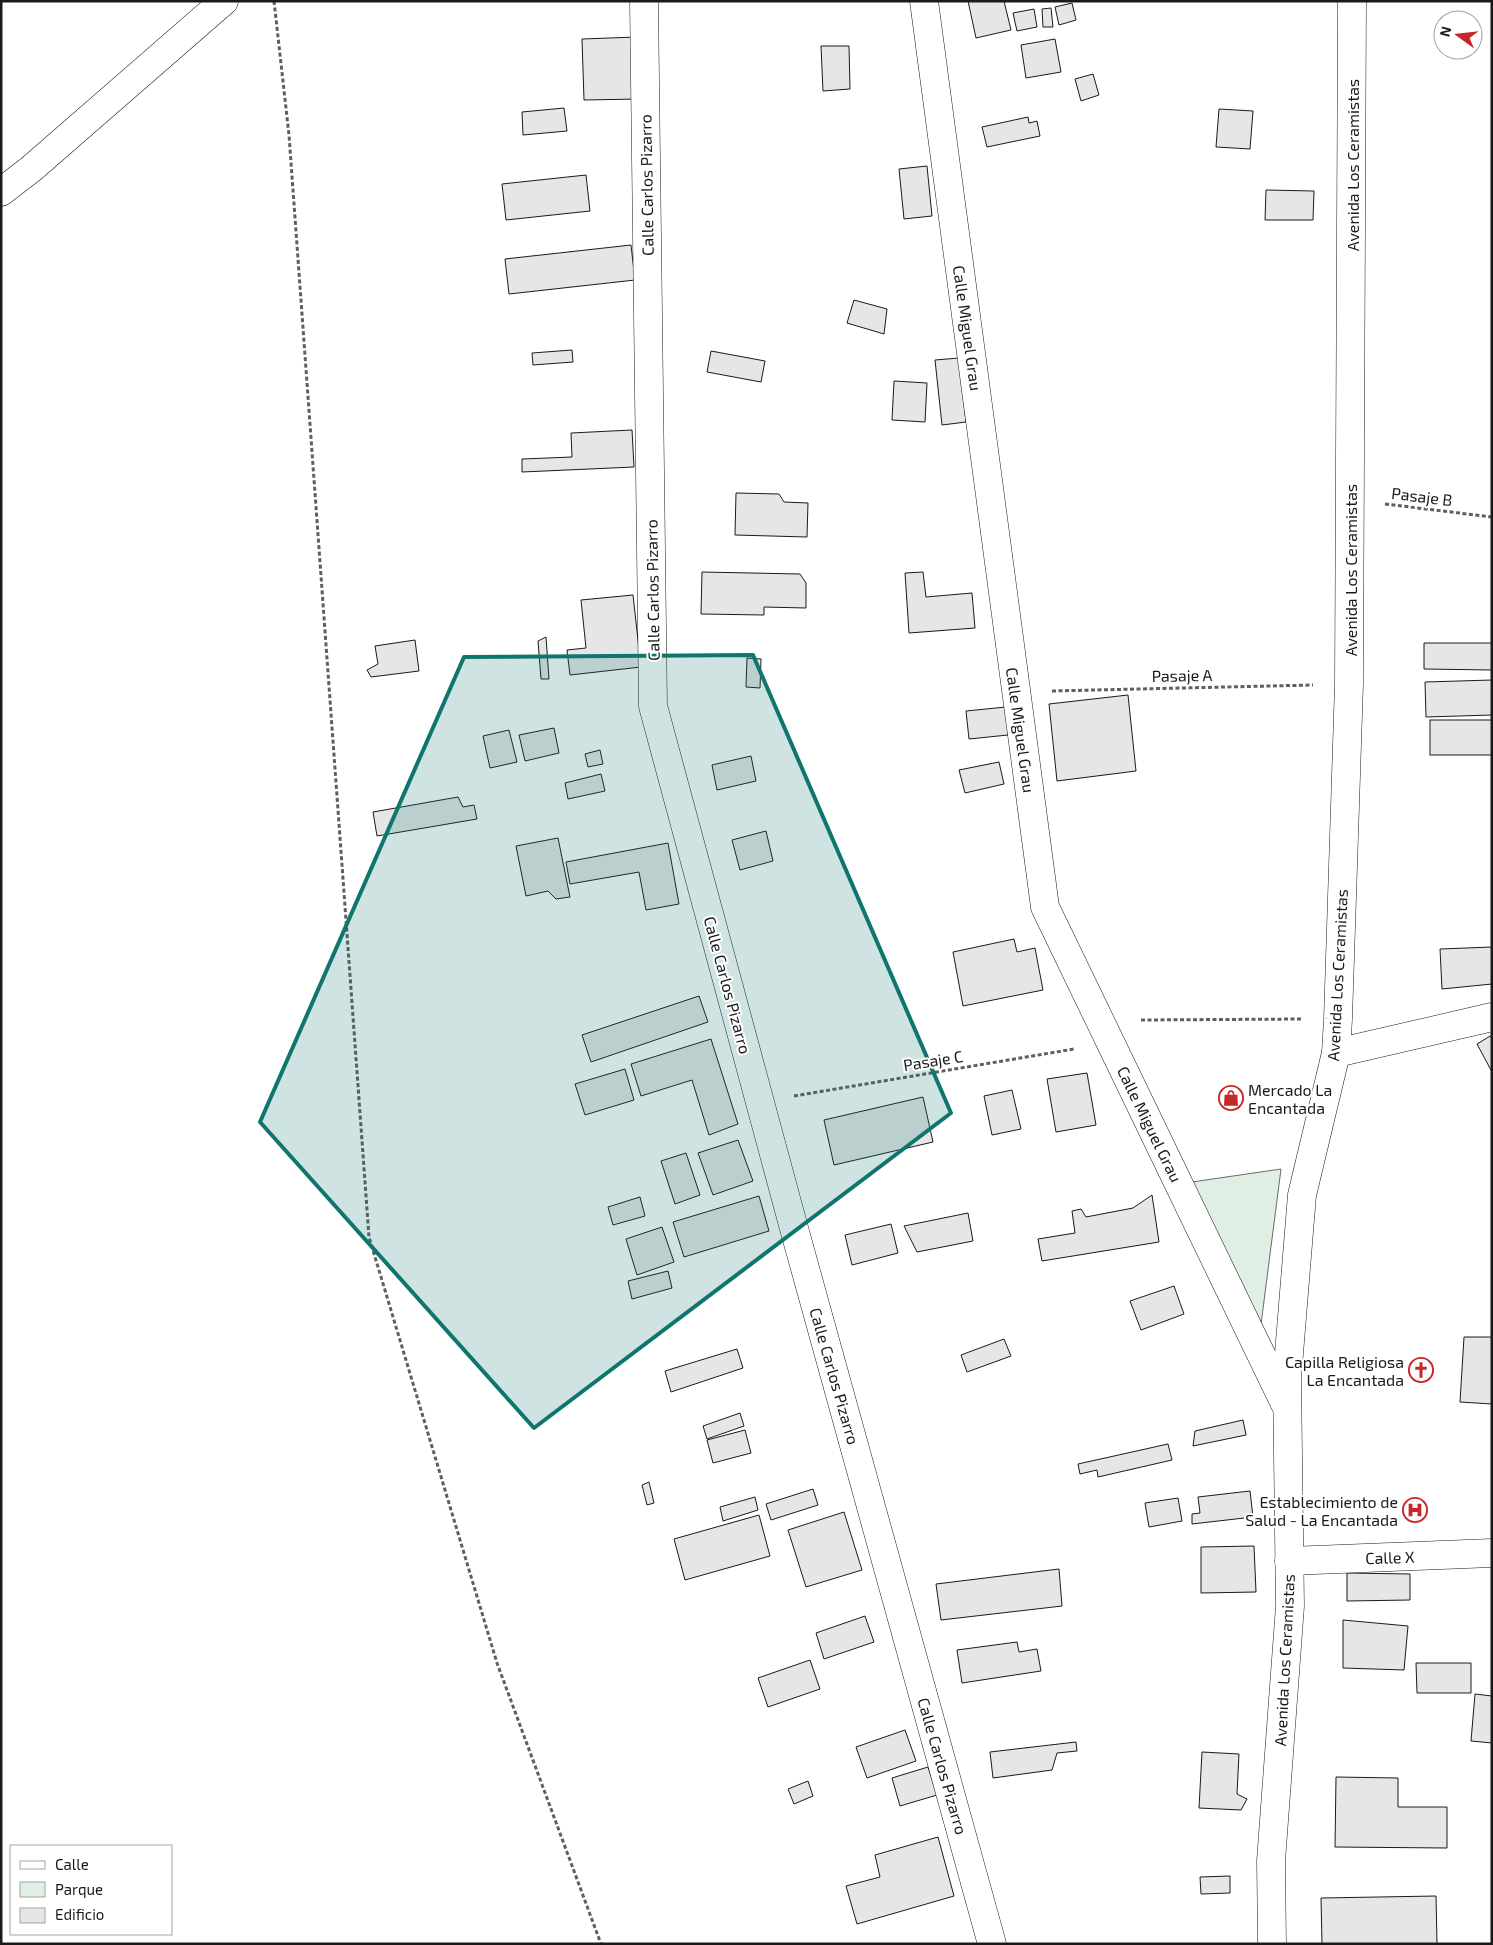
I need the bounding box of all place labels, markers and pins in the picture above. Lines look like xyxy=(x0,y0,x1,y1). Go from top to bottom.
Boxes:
place label: Mercado La Encantada xyxy=(1248,1080,1332,1117)
shop icon: Mercado La Encantada xyxy=(1218,1085,1244,1111)
place label: Capilla Religiosa La Encantada xyxy=(1285,1352,1404,1389)
church icon: Capilla Religiosa La Encantada xyxy=(1408,1357,1434,1383)
place label: Establecimiento de Salud - La Encantada xyxy=(1245,1492,1398,1529)
hospital icon: Establecimiento de Salud - La Encantada xyxy=(1402,1497,1428,1523)

